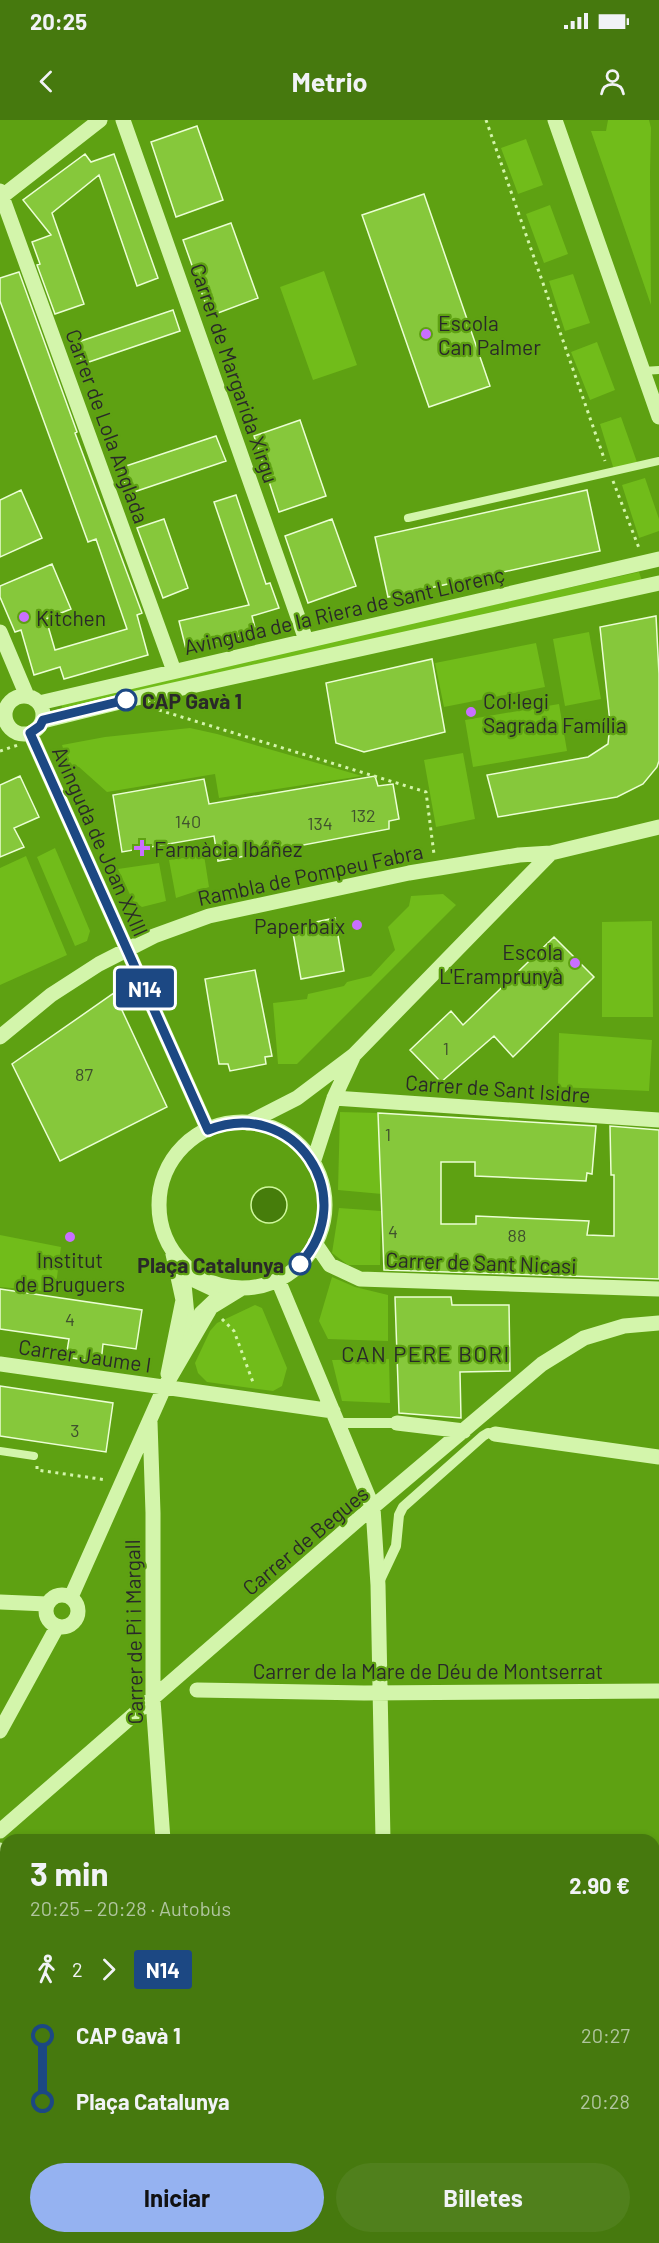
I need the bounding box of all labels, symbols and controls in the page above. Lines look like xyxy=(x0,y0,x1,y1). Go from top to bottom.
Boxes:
text: 20:25 xyxy=(30,8,87,34)
icon: back xyxy=(30,65,63,98)
text: Metrio xyxy=(291,65,368,97)
icon: person xyxy=(596,65,629,98)
street label: Carrer de Margarida Xirgu xyxy=(186,260,284,486)
place label: Escola Can Palmer xyxy=(438,310,541,359)
street label: Carrer de Lola Anglada xyxy=(61,326,155,526)
marker: Escola Can Palmer xyxy=(419,327,433,341)
street label: Avinguda de la Riera de Sant Llorenç xyxy=(181,561,507,659)
place label: Kitchen xyxy=(36,605,106,630)
marker: Kitchen xyxy=(17,610,31,624)
place label: CAP Gavà 1 xyxy=(142,688,242,713)
place label: Col·legi Sagrada Família xyxy=(483,688,627,737)
marker: CAP Gavà 1 xyxy=(115,689,137,711)
marker: Col·legi Sagrada Família xyxy=(464,705,478,719)
street label: Avinguda de Joan XXIII xyxy=(48,742,154,940)
house number: 132 xyxy=(350,804,376,826)
house number: 140 xyxy=(175,810,201,832)
house number: 134 xyxy=(307,812,333,834)
place label: Farmàcia Ibáñez xyxy=(154,836,302,861)
street label: Rambla de Pompeu Fabra xyxy=(195,838,425,910)
marker: Farmàcia Ibáñez xyxy=(135,841,149,855)
place label: Paperbaix xyxy=(254,913,345,938)
marker: Paperbaix xyxy=(350,918,364,932)
place label: Escola L'Eramprunyà xyxy=(439,939,563,988)
marker: Escola L'Eramprunyà xyxy=(568,956,582,970)
line badge: N14 xyxy=(110,968,180,1008)
text: N14 xyxy=(128,976,162,1001)
house number: 1 xyxy=(443,1037,449,1059)
house number: 87 xyxy=(75,1063,93,1085)
street label: Carrer de Sant Isidre xyxy=(405,1069,591,1107)
house number: 1 xyxy=(385,1123,391,1145)
house number: 4 xyxy=(388,1220,398,1242)
house number: 88 xyxy=(508,1224,526,1246)
marker: Institut de Bruguers xyxy=(63,1230,77,1244)
street label: Carrer de Sant Nicasi xyxy=(385,1246,577,1278)
place label: Institut de Bruguers xyxy=(15,1247,125,1296)
place label: Plaça Catalunya xyxy=(137,1252,284,1277)
marker: Plaça Catalunya xyxy=(289,1253,311,1275)
house number: 4 xyxy=(65,1308,75,1330)
street label: Carrer Jaume I xyxy=(17,1333,153,1377)
district label: CAN PERE BORI xyxy=(341,1340,511,1366)
house number: 3 xyxy=(70,1419,80,1441)
street label: Carrer de Begues xyxy=(237,1480,373,1600)
street label: Carrer de Pi i Margall xyxy=(119,1539,147,1725)
street label: Carrer de la Mare de Déu de Montserrat xyxy=(253,1658,603,1683)
text: 3 min xyxy=(30,1853,108,1893)
text: 2.90 € xyxy=(569,1872,630,1898)
text: 20:25 – 20:28 · Autobús xyxy=(30,1896,231,1920)
icon: walk xyxy=(30,1953,63,1986)
icon: forward xyxy=(92,1953,125,1986)
text: 2 xyxy=(72,1957,83,1981)
text: N14 xyxy=(146,1957,180,1982)
text: CAP Gavà 1 xyxy=(76,2022,181,2048)
text: 20:27 xyxy=(581,2023,630,2047)
text: Plaça Catalunya xyxy=(76,2088,230,2114)
text: 20:28 xyxy=(580,2089,630,2113)
button: Iniciar xyxy=(30,2163,324,2232)
button: Billetes xyxy=(336,2163,630,2232)

